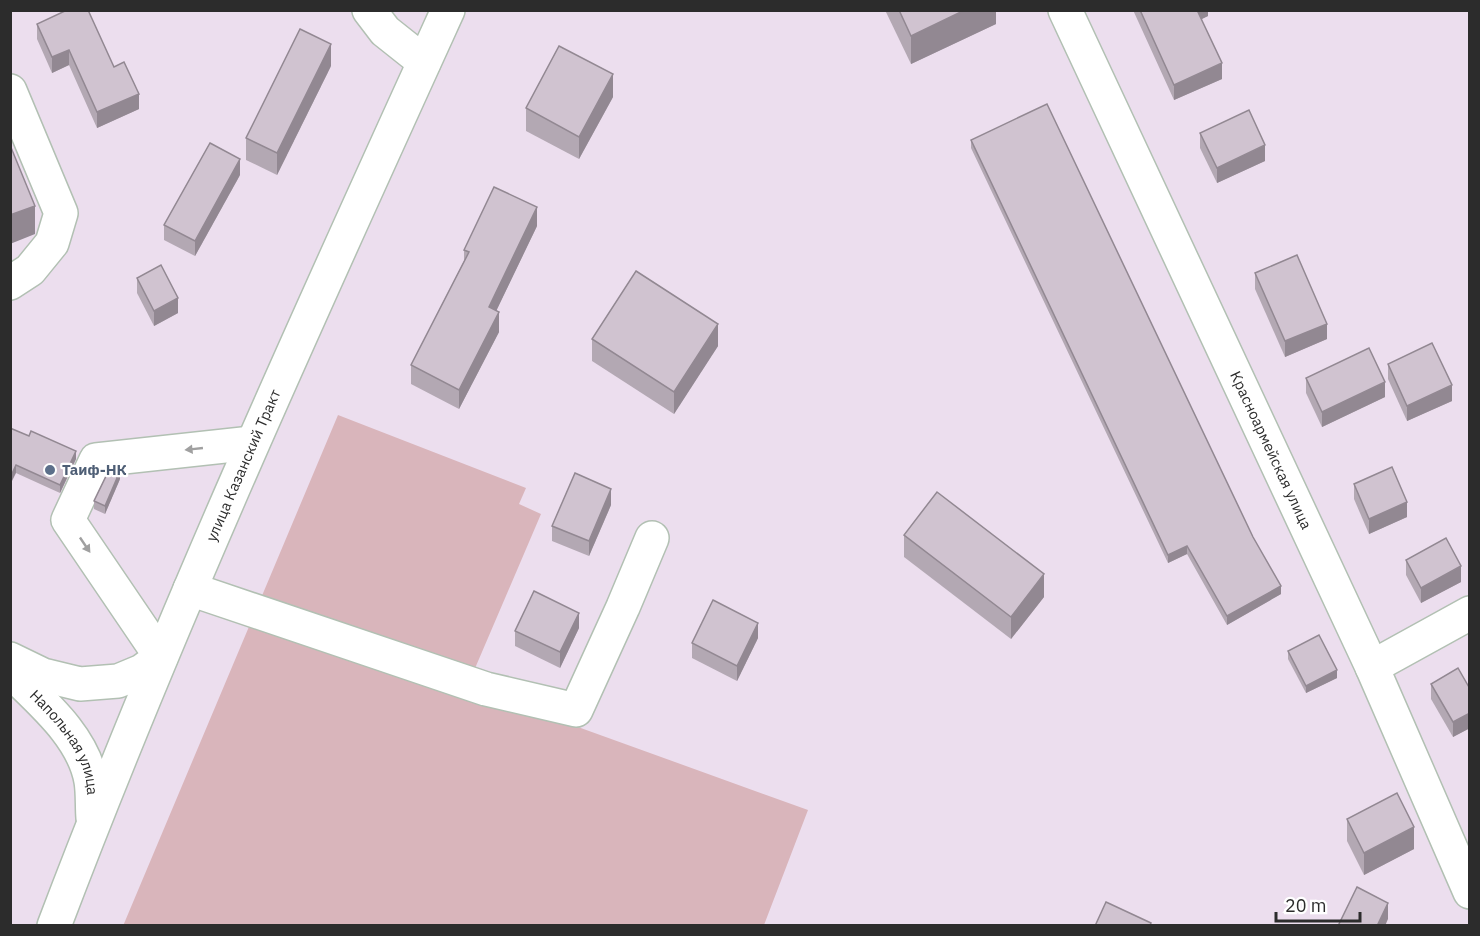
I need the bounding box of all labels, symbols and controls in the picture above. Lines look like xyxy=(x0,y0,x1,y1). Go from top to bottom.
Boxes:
street label: Красноармейская улица xyxy=(1226,368,1316,532)
street label: улица Казанский Тракт xyxy=(201,386,285,544)
one-way arrow xyxy=(184,444,203,454)
place label: Таиф-НК xyxy=(62,460,127,479)
marker: Таиф-НК xyxy=(43,463,57,477)
one-way arrow xyxy=(79,537,91,553)
street label: Напольная улица xyxy=(26,686,102,796)
scale bar xyxy=(1276,885,1360,923)
text: 20 m xyxy=(1285,894,1327,917)

